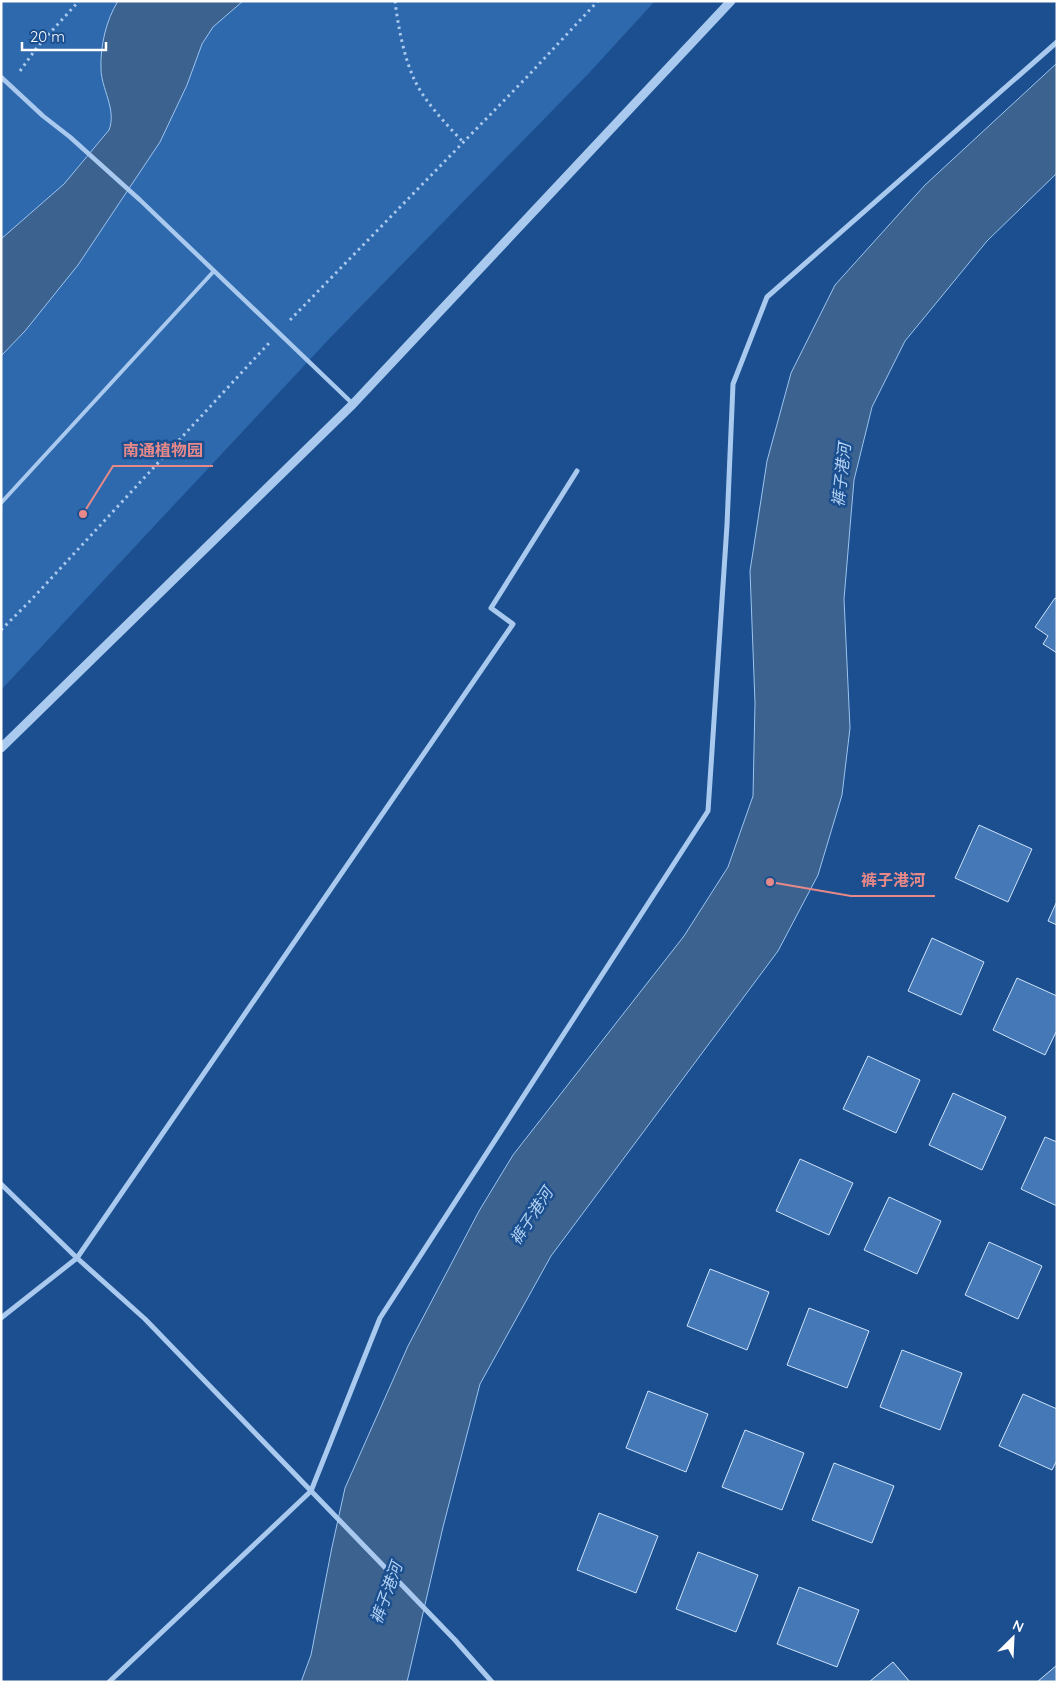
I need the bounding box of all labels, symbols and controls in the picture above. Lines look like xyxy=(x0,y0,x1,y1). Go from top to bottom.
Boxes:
scale bar xyxy=(22,20,106,52)
text: 20 m xyxy=(30,27,65,46)
callout: 南通植物园 xyxy=(113,435,213,466)
water label: 裤子港河 xyxy=(828,439,855,508)
text: 南通植物园 xyxy=(123,440,203,460)
callout: 裤子港河 xyxy=(851,865,935,896)
text: 裤子港河 xyxy=(861,870,925,890)
water label: 裤子港河 xyxy=(505,1181,558,1248)
water label: 裤子港河 xyxy=(366,1557,407,1626)
north arrow xyxy=(988,1613,1038,1663)
text: N xyxy=(1010,1616,1027,1636)

